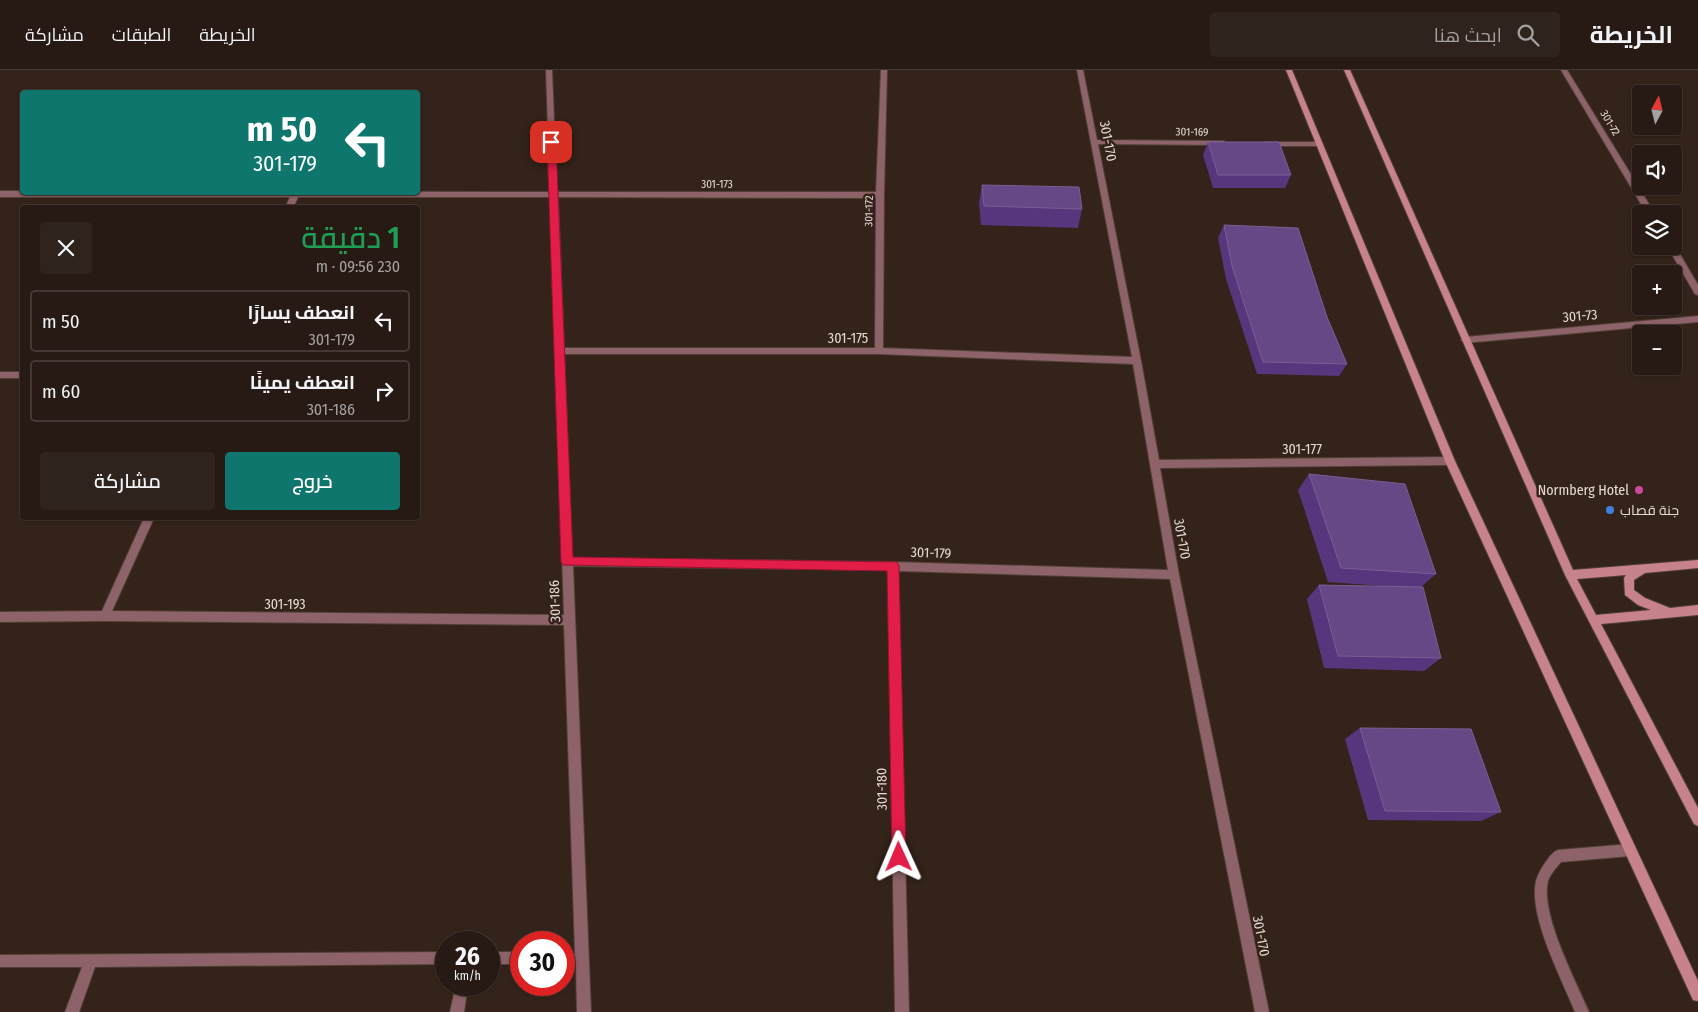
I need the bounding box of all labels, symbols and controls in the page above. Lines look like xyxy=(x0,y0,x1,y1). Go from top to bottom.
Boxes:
search box xyxy=(1210,12,1560,57)
icon: search xyxy=(1514,21,1542,49)
text: الخريطة xyxy=(1590,21,1673,49)
text: مشاركة xyxy=(25,24,84,46)
text: الطبقات xyxy=(112,24,171,46)
text: الخريطة xyxy=(199,24,256,46)
text: ابحث هنا xyxy=(1434,24,1502,47)
north arrow xyxy=(1632,85,1682,135)
map controls xyxy=(1632,85,1682,375)
text: 50 m xyxy=(247,108,317,150)
street label: 301-72 xyxy=(1597,108,1623,138)
icon: left xyxy=(335,110,400,175)
street label: 301-170 xyxy=(1096,119,1120,163)
pin xyxy=(530,121,572,163)
street label: 301-169 xyxy=(1175,125,1209,139)
icon: arrive xyxy=(537,128,565,156)
button: sound xyxy=(1632,145,1682,195)
text: 301-179 xyxy=(253,150,317,177)
street label: 301-173 xyxy=(701,178,733,191)
street label: 301-172 xyxy=(862,195,876,227)
button: layers xyxy=(1632,205,1682,255)
text: 1 دقيقة xyxy=(301,220,400,256)
button: close xyxy=(40,222,92,274)
text: 230 m · 09:56 xyxy=(316,257,400,276)
button: + xyxy=(1632,265,1682,315)
text: انعطف يسارًا xyxy=(247,301,355,324)
street label: 301-73 xyxy=(1562,306,1598,326)
icon: left xyxy=(370,307,398,335)
text: 50 m xyxy=(42,310,80,333)
button: − xyxy=(1632,325,1682,375)
text: 301-179 xyxy=(309,330,355,349)
street label: 301-175 xyxy=(828,330,868,347)
text: انعطف يمينًا xyxy=(250,371,355,394)
icon: right xyxy=(370,377,398,405)
text: 60 m xyxy=(42,380,80,403)
text: 301-186 xyxy=(307,400,355,419)
street label: 301-177 xyxy=(1282,441,1322,458)
button: مشاركة xyxy=(40,452,215,510)
button: خروج xyxy=(225,452,400,510)
place label: Normberg Hotel xyxy=(1538,482,1629,499)
marker: Normberg Hotel xyxy=(1633,484,1645,496)
place label: جنة قصاب xyxy=(1620,502,1679,519)
marker: جنة قصاب xyxy=(1604,504,1616,516)
street label: 301-170 xyxy=(1170,517,1194,561)
street label: 301-179 xyxy=(910,544,952,562)
street label: 301-186 xyxy=(546,580,564,622)
street label: 301-193 xyxy=(264,596,306,613)
street label: 301-180 xyxy=(873,768,891,810)
position arrow xyxy=(872,830,924,882)
street label: 301-170 xyxy=(1249,914,1273,958)
speed limit sign: 30 xyxy=(510,931,575,996)
text: 26 xyxy=(455,942,480,972)
text: km/h xyxy=(454,969,481,983)

